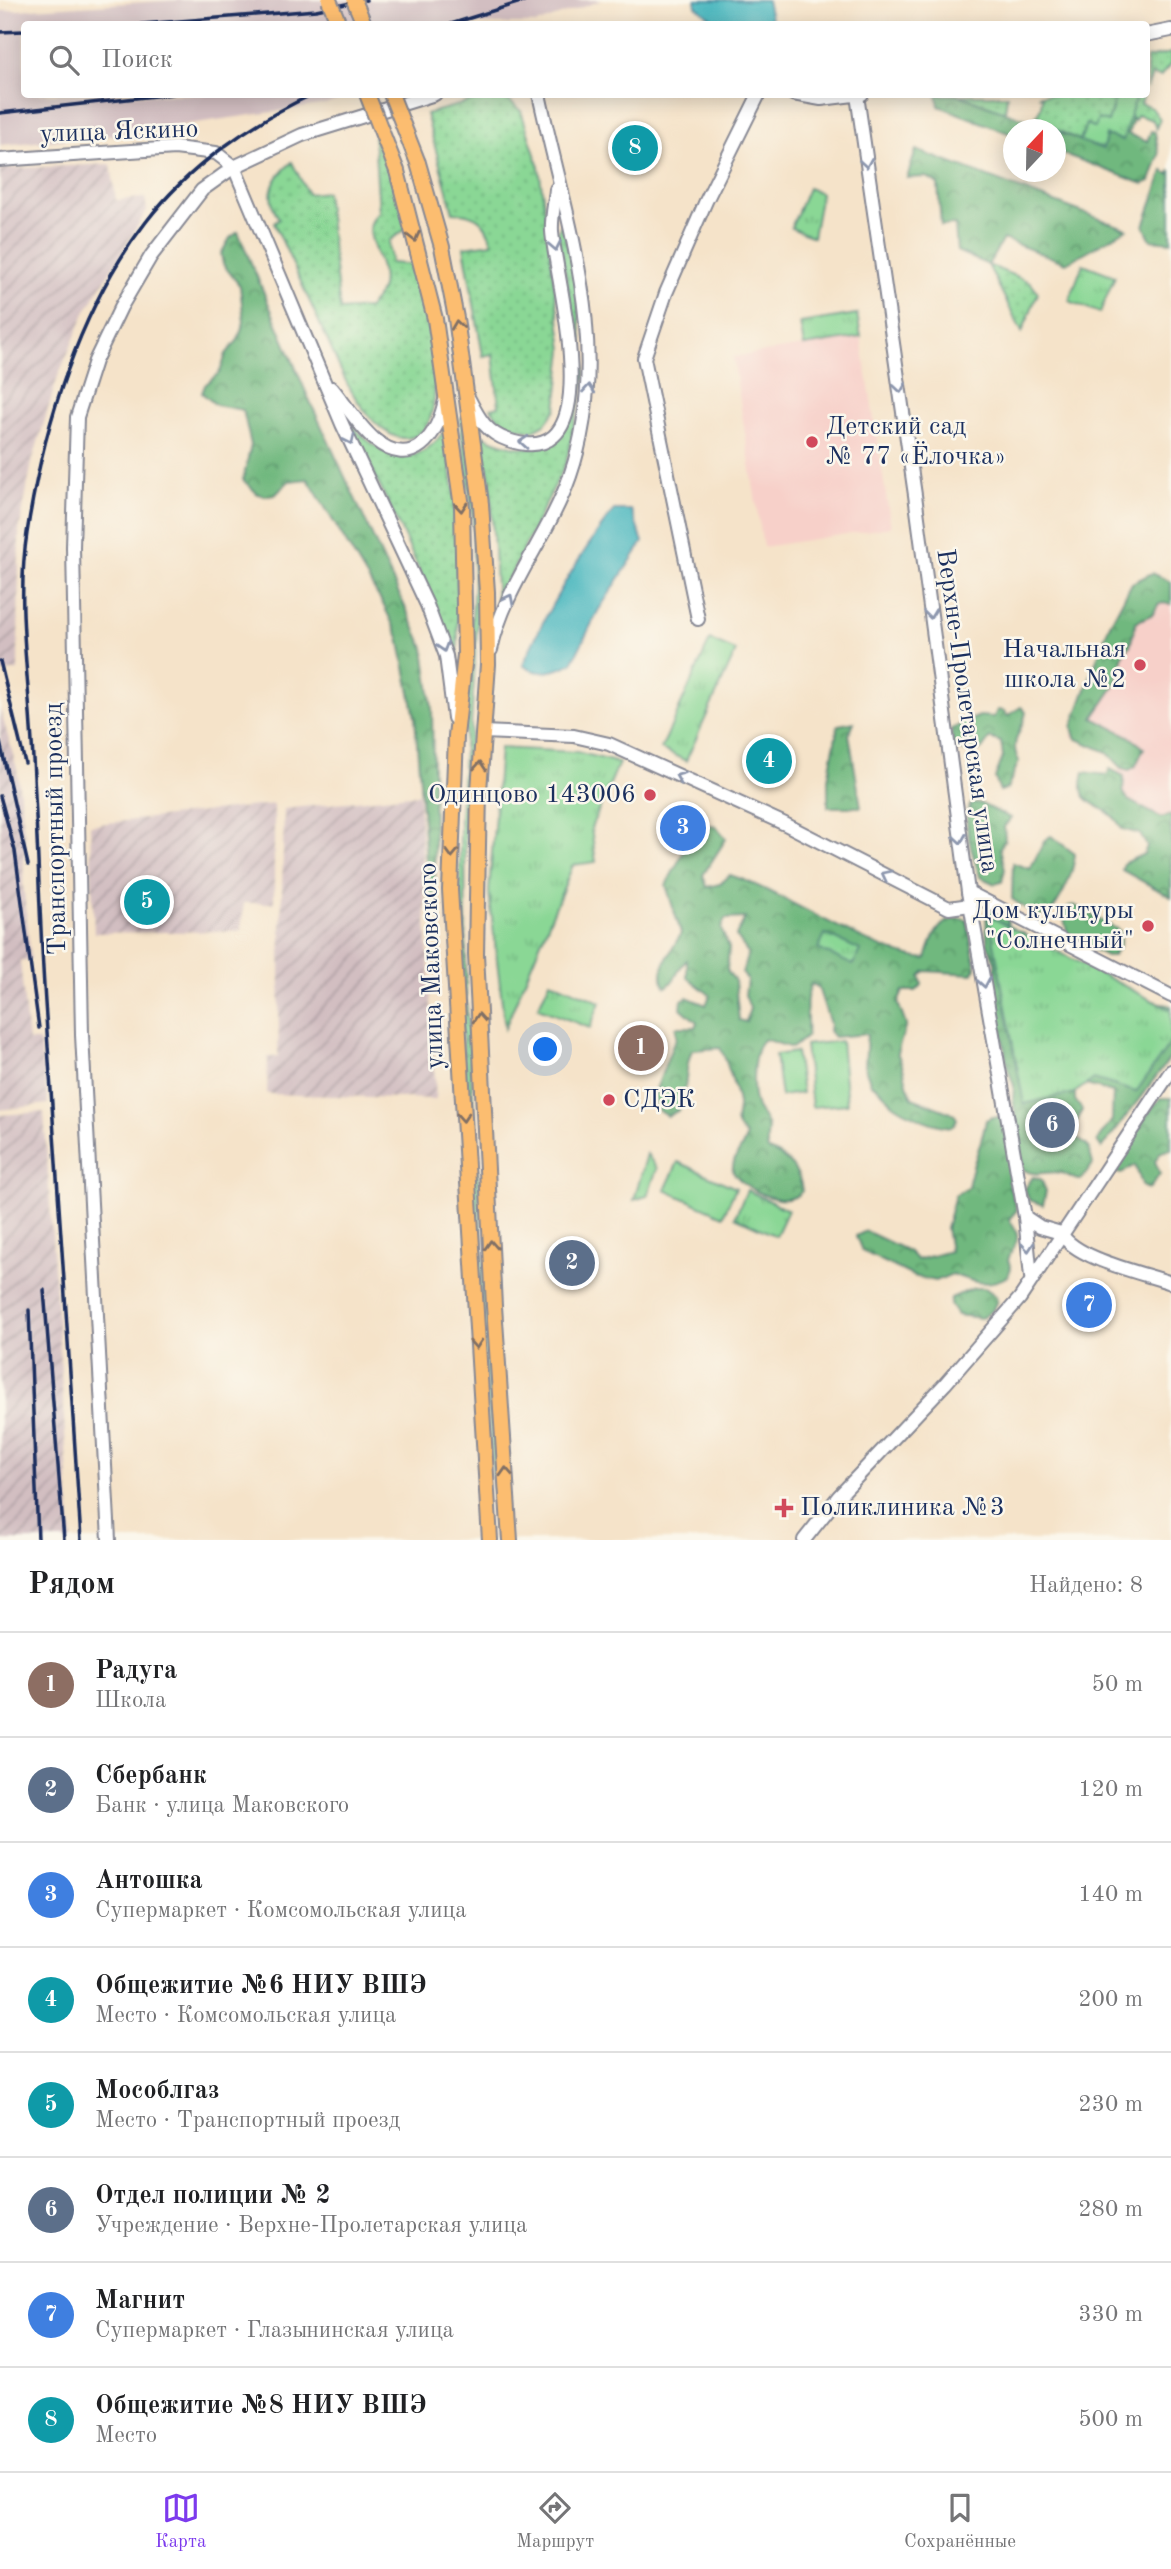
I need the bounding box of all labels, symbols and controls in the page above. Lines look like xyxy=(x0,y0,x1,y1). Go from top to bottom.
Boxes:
search box xyxy=(21,21,1150,98)
icon: search xyxy=(45,41,83,79)
text: Поиск xyxy=(101,47,173,73)
street label: улица Яскино xyxy=(39,116,199,148)
north arrow xyxy=(1003,119,1066,182)
pin: 8 xyxy=(612,122,658,174)
one-way arrow xyxy=(858,157,873,169)
one-way arrow xyxy=(406,231,420,243)
one-way arrow xyxy=(546,239,561,251)
one-way arrow xyxy=(449,319,464,330)
one-way arrow xyxy=(892,382,907,394)
one-way arrow xyxy=(581,383,596,394)
place label: Детский сад № 77 «Ёлочка» xyxy=(826,414,1006,470)
one-way arrow xyxy=(341,433,355,445)
marker: Детский сад № 77 «Ёлочка» xyxy=(804,434,820,450)
one-way arrow xyxy=(518,435,529,450)
one-way arrow xyxy=(454,501,469,513)
street label: Верхне-Пролетарская улица xyxy=(931,547,1003,875)
one-way arrow xyxy=(501,594,515,606)
one-way arrow xyxy=(922,608,937,619)
place label: Начальная школа №2 xyxy=(1002,637,1126,693)
one-way arrow xyxy=(434,641,449,653)
marker: Начальная школа №2 xyxy=(1132,657,1148,673)
street label: Транспортный проезд xyxy=(41,702,71,956)
pin: 4 xyxy=(746,735,792,787)
one-way arrow xyxy=(473,760,488,771)
one-way arrow xyxy=(675,771,688,785)
place label: Одинцово 143006 xyxy=(428,782,636,808)
marker: Одинцово 143006 xyxy=(642,787,658,803)
pin: 3 xyxy=(660,802,706,854)
one-way arrow xyxy=(952,833,967,845)
one-way arrow xyxy=(444,847,459,858)
street label: улица Маковского xyxy=(415,862,449,1070)
one-way arrow xyxy=(881,870,893,883)
pin: 5 xyxy=(124,876,170,928)
place label: Дом культуры "Солнечный" xyxy=(972,898,1134,954)
marker: Дом культуры "Солнечный" xyxy=(1140,918,1156,934)
one-way arrow xyxy=(976,977,991,989)
one-way arrow xyxy=(472,1012,487,1023)
pin: 1 xyxy=(618,1022,664,1074)
your location xyxy=(528,1032,562,1066)
place label: СДЭК xyxy=(623,1087,695,1113)
marker: СДЭК xyxy=(601,1092,617,1108)
pin: 6 xyxy=(1029,1099,1075,1151)
one-way arrow xyxy=(455,1112,470,1123)
pin: 2 xyxy=(549,1237,595,1289)
one-way arrow xyxy=(483,1239,498,1250)
one-way arrow xyxy=(1020,1242,1035,1253)
pin: 7 xyxy=(1066,1279,1112,1331)
one-way arrow xyxy=(469,1339,484,1350)
one-way arrow xyxy=(499,1466,514,1477)
place label: Поликлиника №3 xyxy=(800,1495,1005,1521)
marker: Поликлиника №3 xyxy=(774,1498,794,1518)
text: Рядом xyxy=(28,1570,115,1600)
text: Найдено: 8 xyxy=(1029,1574,1143,1597)
text: Радуга xyxy=(95,1658,177,1684)
text: 1 xyxy=(44,1673,58,1696)
text: 50 m xyxy=(1092,1673,1143,1696)
text: Школа xyxy=(95,1689,166,1712)
text: Сбербанк xyxy=(95,1763,207,1789)
text: 2 xyxy=(44,1778,58,1801)
text: 120 m xyxy=(1078,1778,1143,1801)
text: Банк · улица Маковского xyxy=(95,1794,349,1817)
text: Антошка xyxy=(95,1868,203,1894)
text: 3 xyxy=(44,1883,58,1906)
text: 140 m xyxy=(1078,1883,1143,1906)
text: Супермаркет · Комсомольская улица xyxy=(95,1899,467,1922)
text: Общежитие №6 НИУ ВШЭ xyxy=(95,1973,427,1999)
text: 4 xyxy=(44,1988,58,2011)
text: 200 m xyxy=(1078,1988,1143,2011)
text: Место · Комсомольская улица xyxy=(95,2004,396,2027)
text: Мособлгаз xyxy=(95,2078,219,2104)
text: 5 xyxy=(44,2093,58,2116)
text: 230 m xyxy=(1078,2093,1143,2116)
text: Место · Транспортный проезд xyxy=(95,2109,400,2132)
text: Отдел полиции № 2 xyxy=(95,2183,331,2209)
text: 6 xyxy=(44,2198,58,2221)
text: 280 m xyxy=(1078,2198,1143,2221)
text: Учреждение · Верхне-Пролетарская улица xyxy=(95,2214,527,2237)
text: Магнит xyxy=(95,2288,185,2314)
text: 7 xyxy=(44,2303,58,2326)
text: 330 m xyxy=(1078,2303,1143,2326)
text: Супермаркет · Глазынинская улица xyxy=(95,2319,454,2342)
text: Общежитие №8 НИУ ВШЭ xyxy=(95,2393,427,2419)
text: 8 xyxy=(44,2408,58,2431)
text: 500 m xyxy=(1078,2408,1143,2431)
text: Место xyxy=(95,2424,157,2447)
tab: Карта xyxy=(155,2489,206,2554)
tab: Маршрут xyxy=(516,2489,594,2554)
tab: Сохранённые xyxy=(904,2489,1016,2554)

